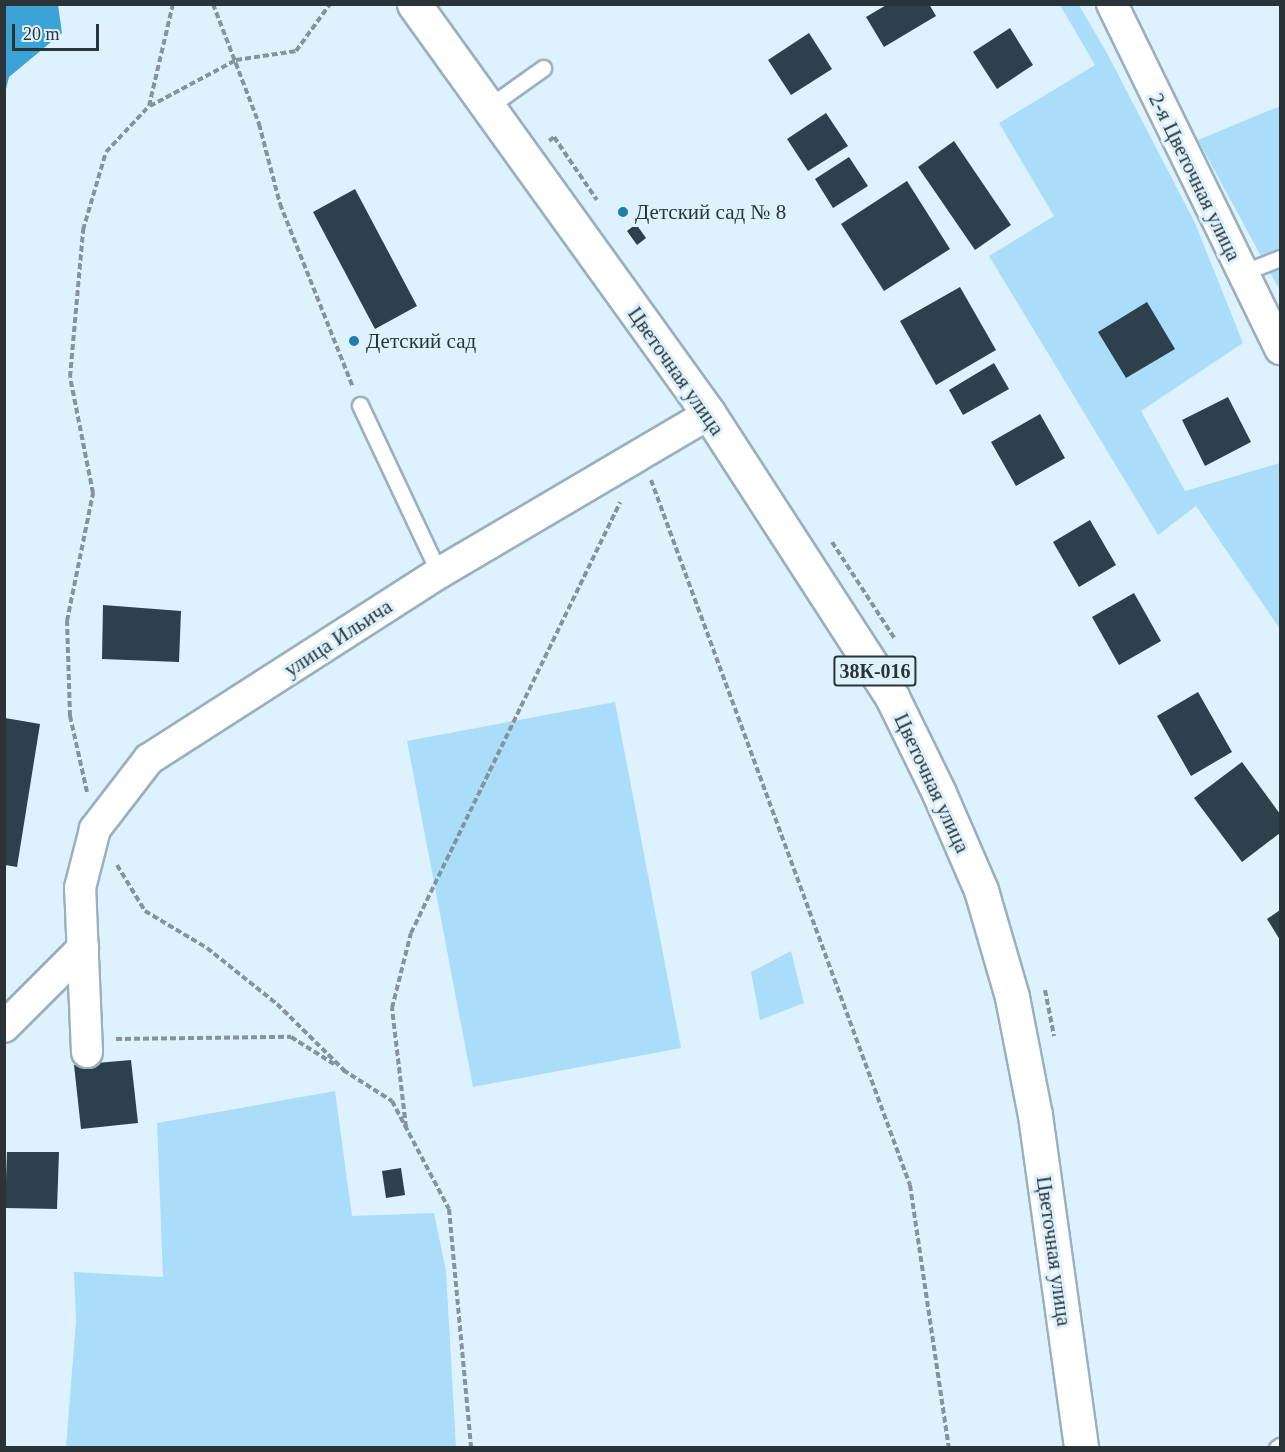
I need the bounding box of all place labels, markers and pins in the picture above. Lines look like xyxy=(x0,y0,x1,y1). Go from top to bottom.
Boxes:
place label: Детский сад № 8 xyxy=(635,199,786,225)
marker: Детский сад № 8 xyxy=(616,205,630,219)
place label: Детский сад xyxy=(366,328,476,354)
marker: Детский сад xyxy=(347,334,361,348)

